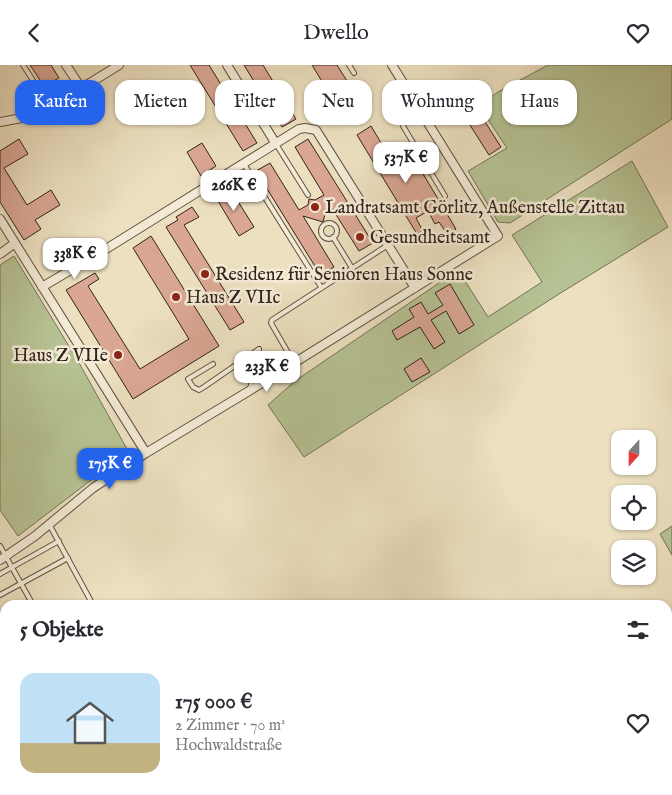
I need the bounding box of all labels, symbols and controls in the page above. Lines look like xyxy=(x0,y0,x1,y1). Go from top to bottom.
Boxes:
icon: back xyxy=(20,19,48,47)
text: Dwello xyxy=(303,19,369,47)
icon: heart xyxy=(624,19,652,47)
chip: Kaufen xyxy=(15,80,105,125)
chip: Mieten xyxy=(115,80,205,125)
chip: Filter xyxy=(215,80,294,125)
chip: Neu xyxy=(304,80,372,125)
chip: Wohnung xyxy=(382,80,492,125)
chip: Haus xyxy=(502,80,577,125)
pin: 537K € xyxy=(365,141,447,184)
text: 537K € xyxy=(384,148,428,168)
pin: 266K € xyxy=(193,169,275,212)
text: 266K € xyxy=(211,176,257,196)
place label: Landratsamt Görlitz, Außenstelle Zittau xyxy=(325,197,625,220)
marker: Landratsamt Görlitz, Außenstelle Zittau xyxy=(309,201,321,213)
place label: Gesundheitsamt xyxy=(370,227,490,250)
marker: Gesundheitsamt xyxy=(354,231,366,243)
pin: 338K € xyxy=(34,237,116,280)
text: 338K € xyxy=(54,244,96,264)
place label: Residenz für Senioren Haus Sonne xyxy=(215,264,473,287)
marker: Residenz für Senioren Haus Sonne xyxy=(199,268,211,280)
place label: Haus Z VIIc xyxy=(186,287,281,310)
marker: Haus Z VIIc xyxy=(170,291,182,303)
place label: Haus Z VIIe xyxy=(13,345,108,368)
marker: Haus Z VIIe xyxy=(112,349,124,361)
pin: 233K € xyxy=(226,351,308,393)
text: 233K € xyxy=(245,357,289,377)
north arrow xyxy=(611,430,656,475)
map controls xyxy=(611,430,656,585)
pin: 175K € xyxy=(69,447,151,490)
text: 175K € xyxy=(88,454,132,474)
button: locate xyxy=(611,485,656,530)
button: layers xyxy=(611,540,656,585)
icon: filters xyxy=(624,616,652,644)
text: 5 Objekte xyxy=(20,617,103,644)
text: 175 000 € xyxy=(175,689,253,716)
icon: home xyxy=(60,693,120,753)
icon: heart xyxy=(624,709,652,737)
text: 2 Zimmer · 70 m² xyxy=(175,716,286,736)
text: Hochwaldstraße xyxy=(175,736,282,756)

